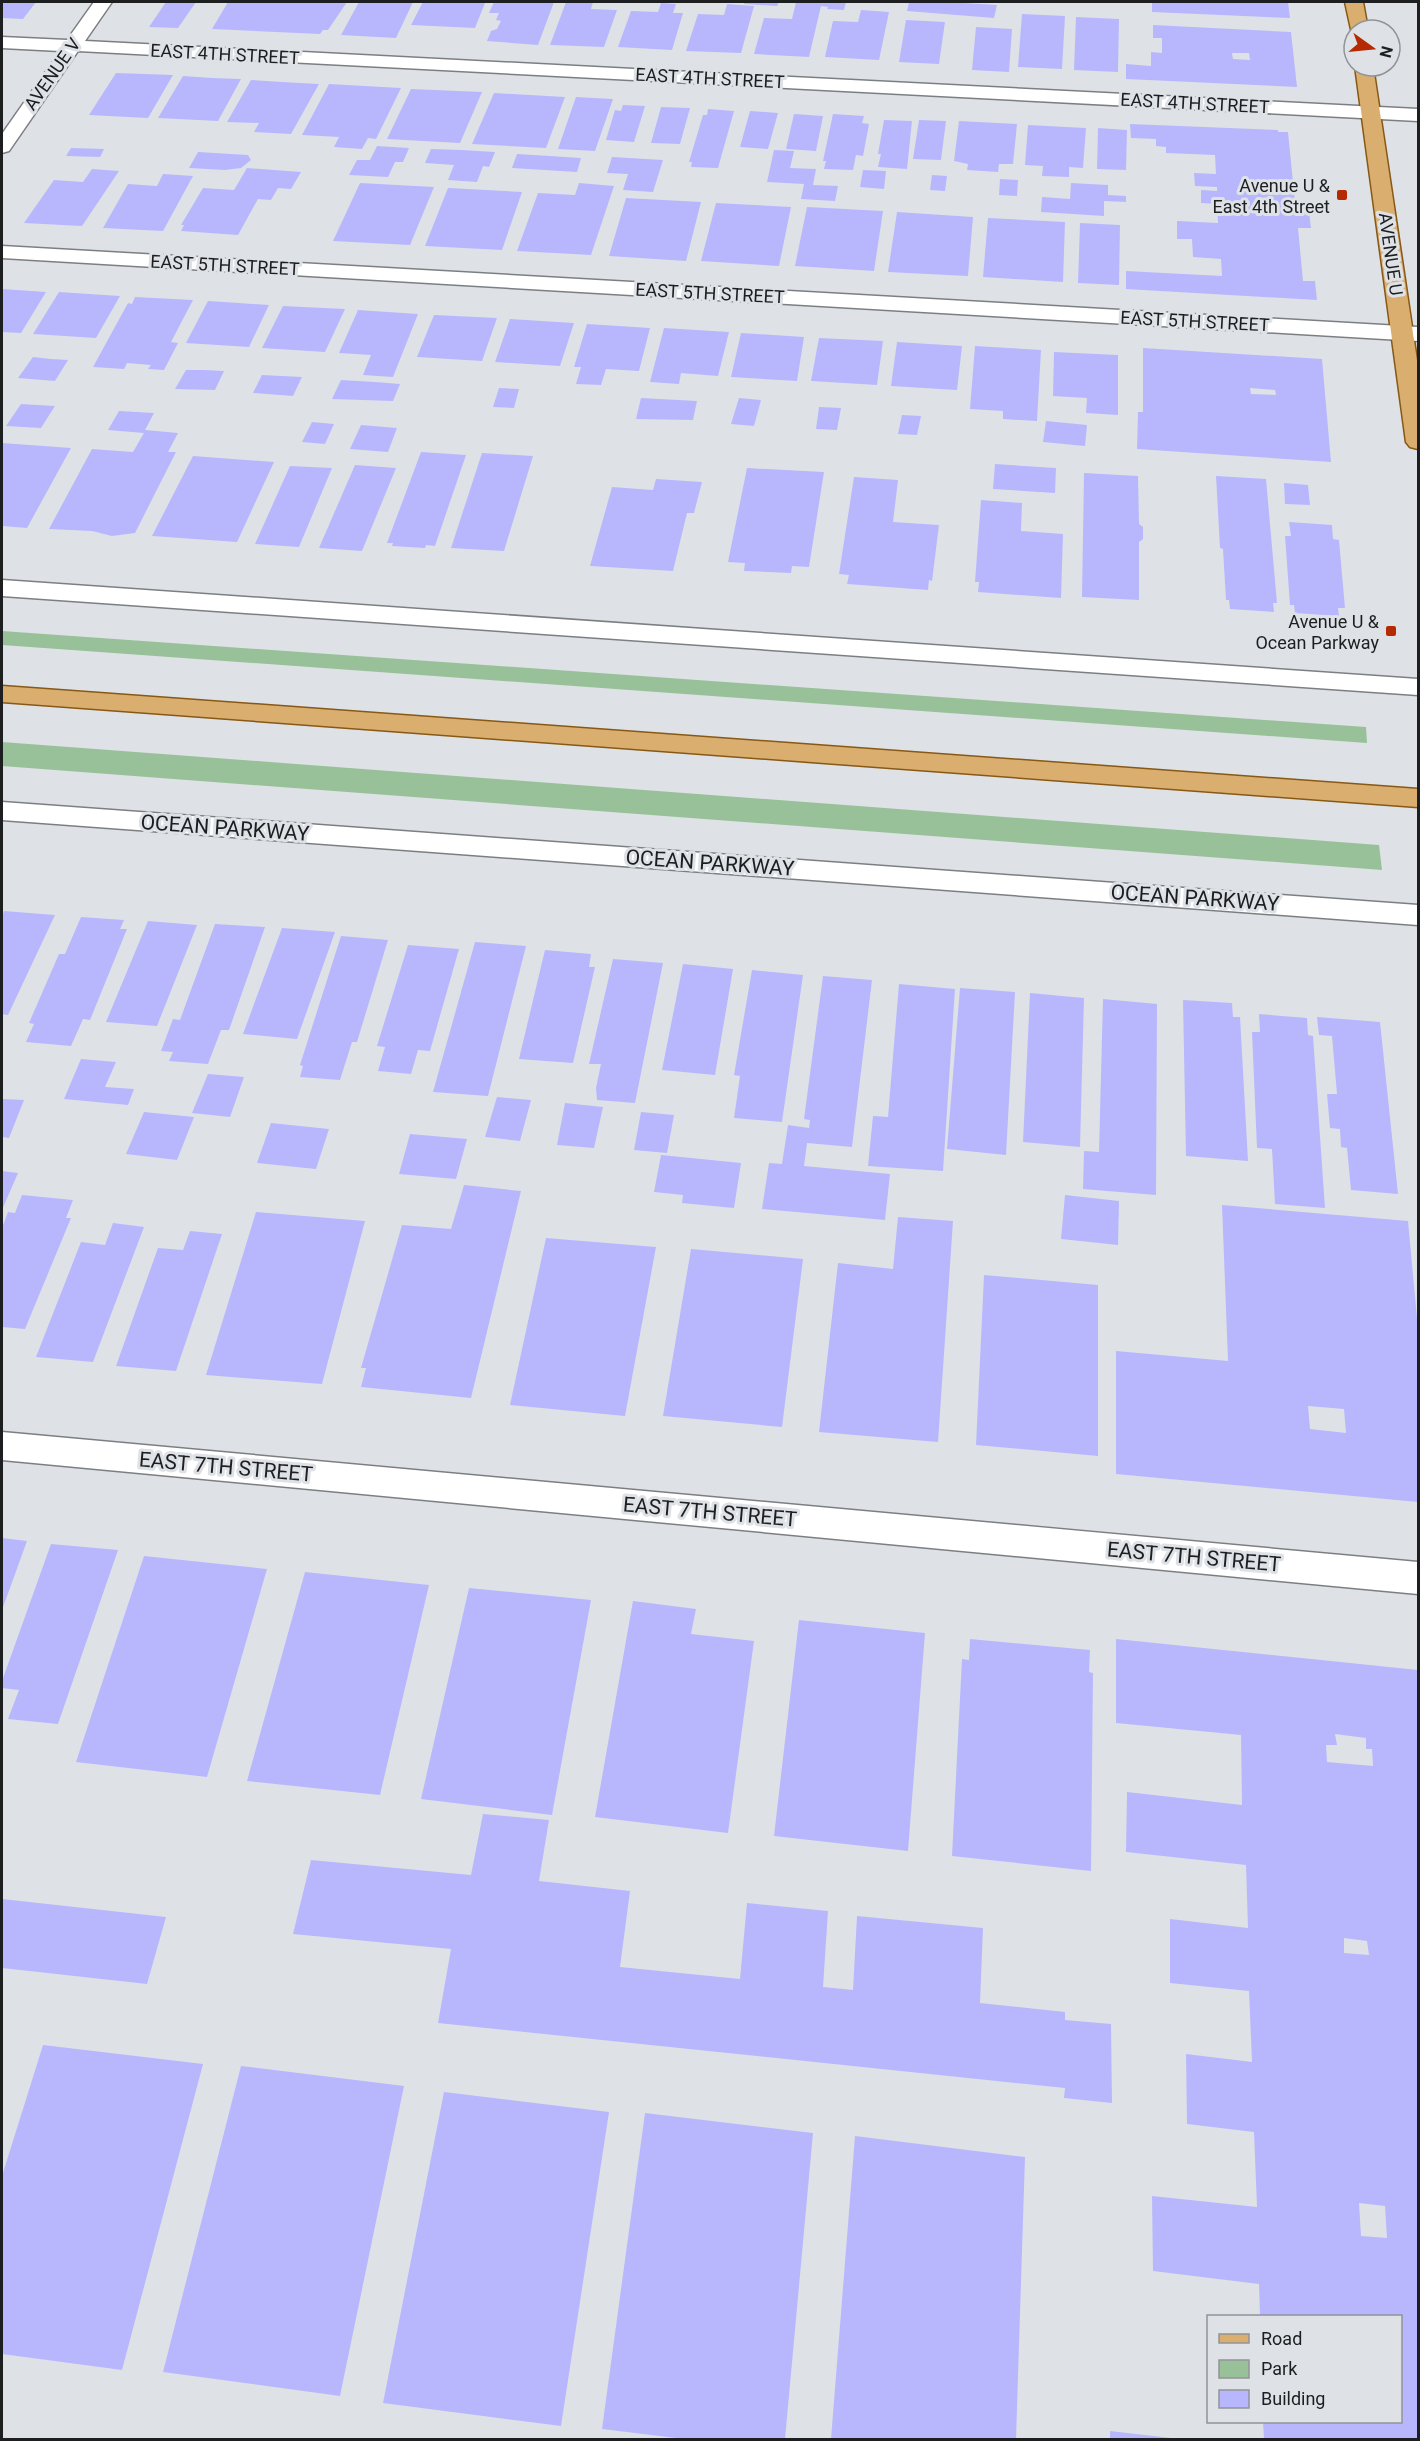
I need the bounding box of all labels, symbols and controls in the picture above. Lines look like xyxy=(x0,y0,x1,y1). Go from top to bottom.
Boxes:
north arrow xyxy=(1342,18,1402,78)
street label: AVENUE V xyxy=(19,33,85,114)
street label: EAST 4TH STREET xyxy=(150,40,300,68)
text: N xyxy=(1375,44,1397,60)
street label: EAST 4TH STREET xyxy=(635,64,785,92)
street label: EAST 4TH STREET xyxy=(1120,89,1270,117)
place label: Avenue U & East 4th Street xyxy=(1212,175,1331,217)
marker: Avenue U & East 4th Street xyxy=(1335,188,1349,202)
street label: AVENUE U xyxy=(1375,211,1407,297)
street label: EAST 5TH STREET xyxy=(150,251,300,279)
street label: EAST 5TH STREET xyxy=(635,279,785,307)
street label: EAST 5TH STREET xyxy=(1120,307,1270,335)
place label: Avenue U & Ocean Parkway xyxy=(1255,611,1380,653)
marker: Avenue U & Ocean Parkway xyxy=(1384,624,1398,638)
street label: OCEAN PARKWAY xyxy=(140,810,311,846)
street label: OCEAN PARKWAY xyxy=(625,845,796,881)
street label: OCEAN PARKWAY xyxy=(1110,880,1281,916)
street label: EAST 7TH STREET xyxy=(138,1447,314,1487)
street label: EAST 7TH STREET xyxy=(622,1492,798,1532)
street label: EAST 7TH STREET xyxy=(1106,1537,1282,1577)
legend xyxy=(1207,2315,1402,2423)
text: Road xyxy=(1261,2328,1302,2349)
text: Park xyxy=(1261,2358,1298,2379)
text: Building xyxy=(1261,2388,1325,2409)

